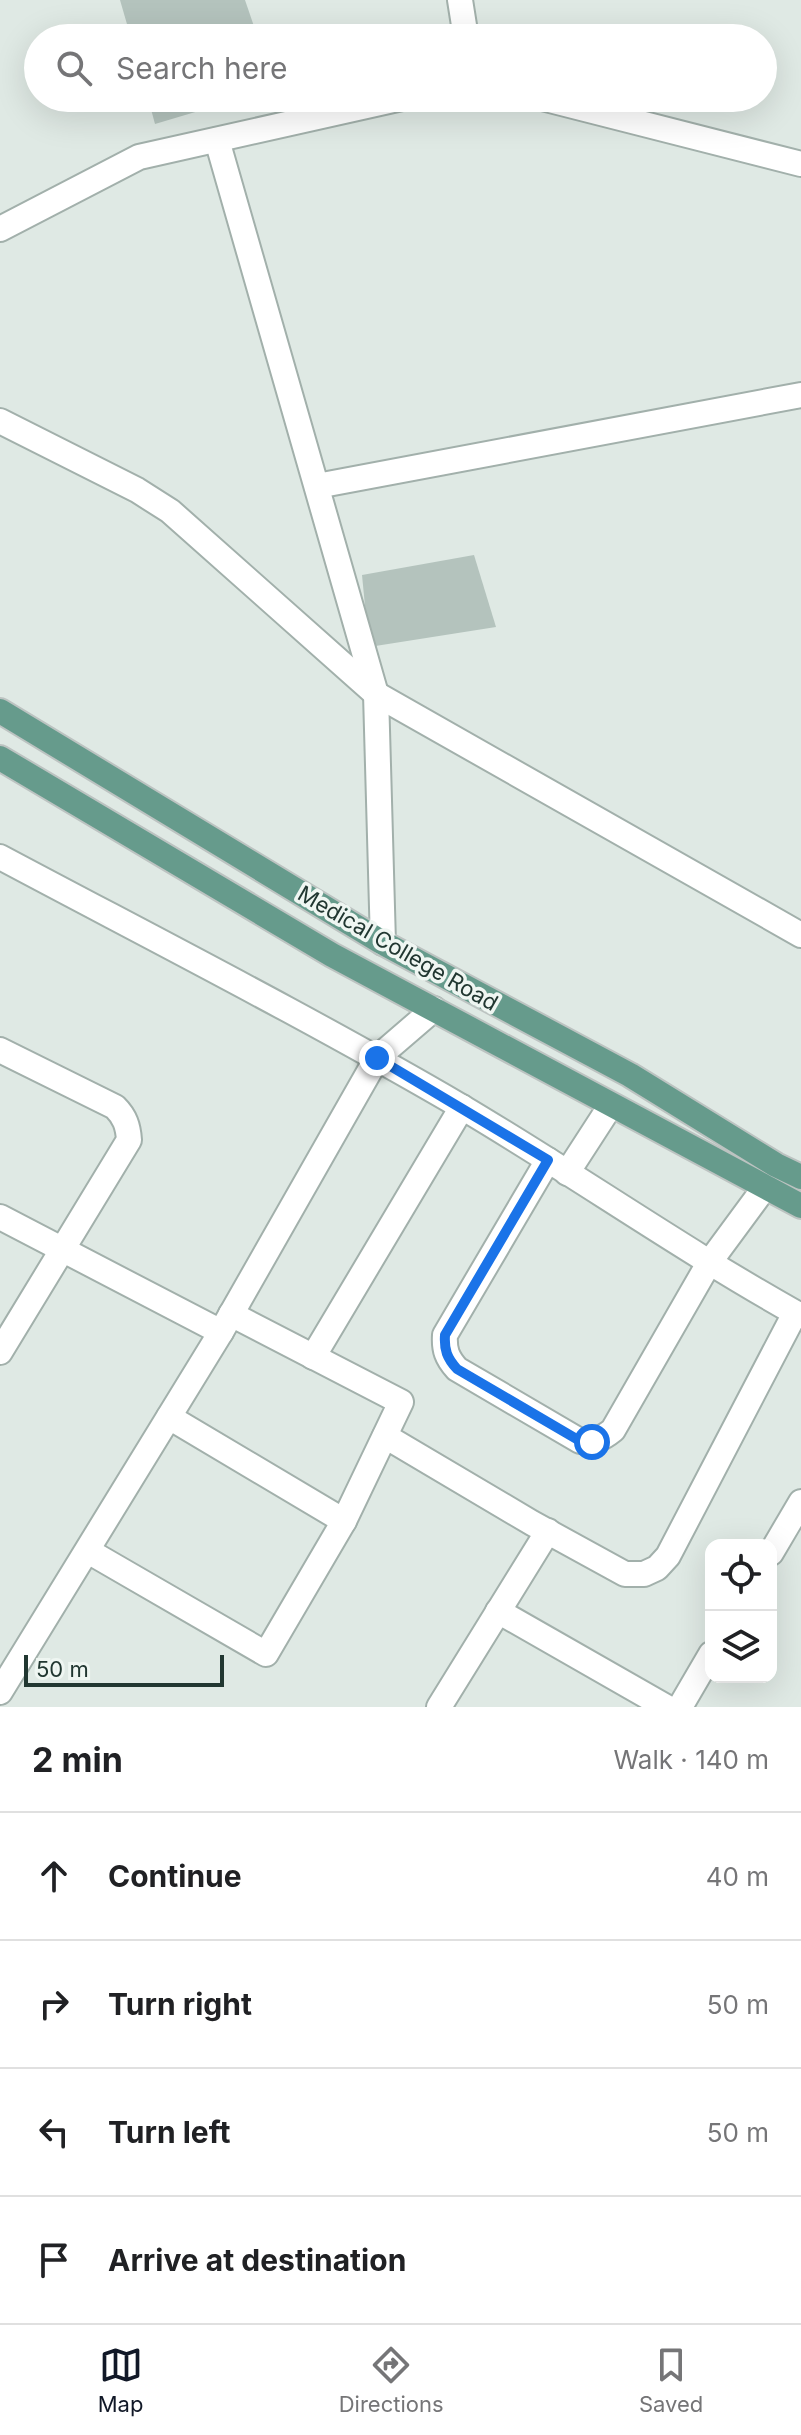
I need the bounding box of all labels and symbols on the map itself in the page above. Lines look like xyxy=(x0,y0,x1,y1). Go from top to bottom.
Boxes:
street label: Medical College Road xyxy=(293,880,503,1016)
route end xyxy=(359,1040,395,1076)
route start xyxy=(574,1424,610,1460)
scale bar xyxy=(24,1651,224,1687)

